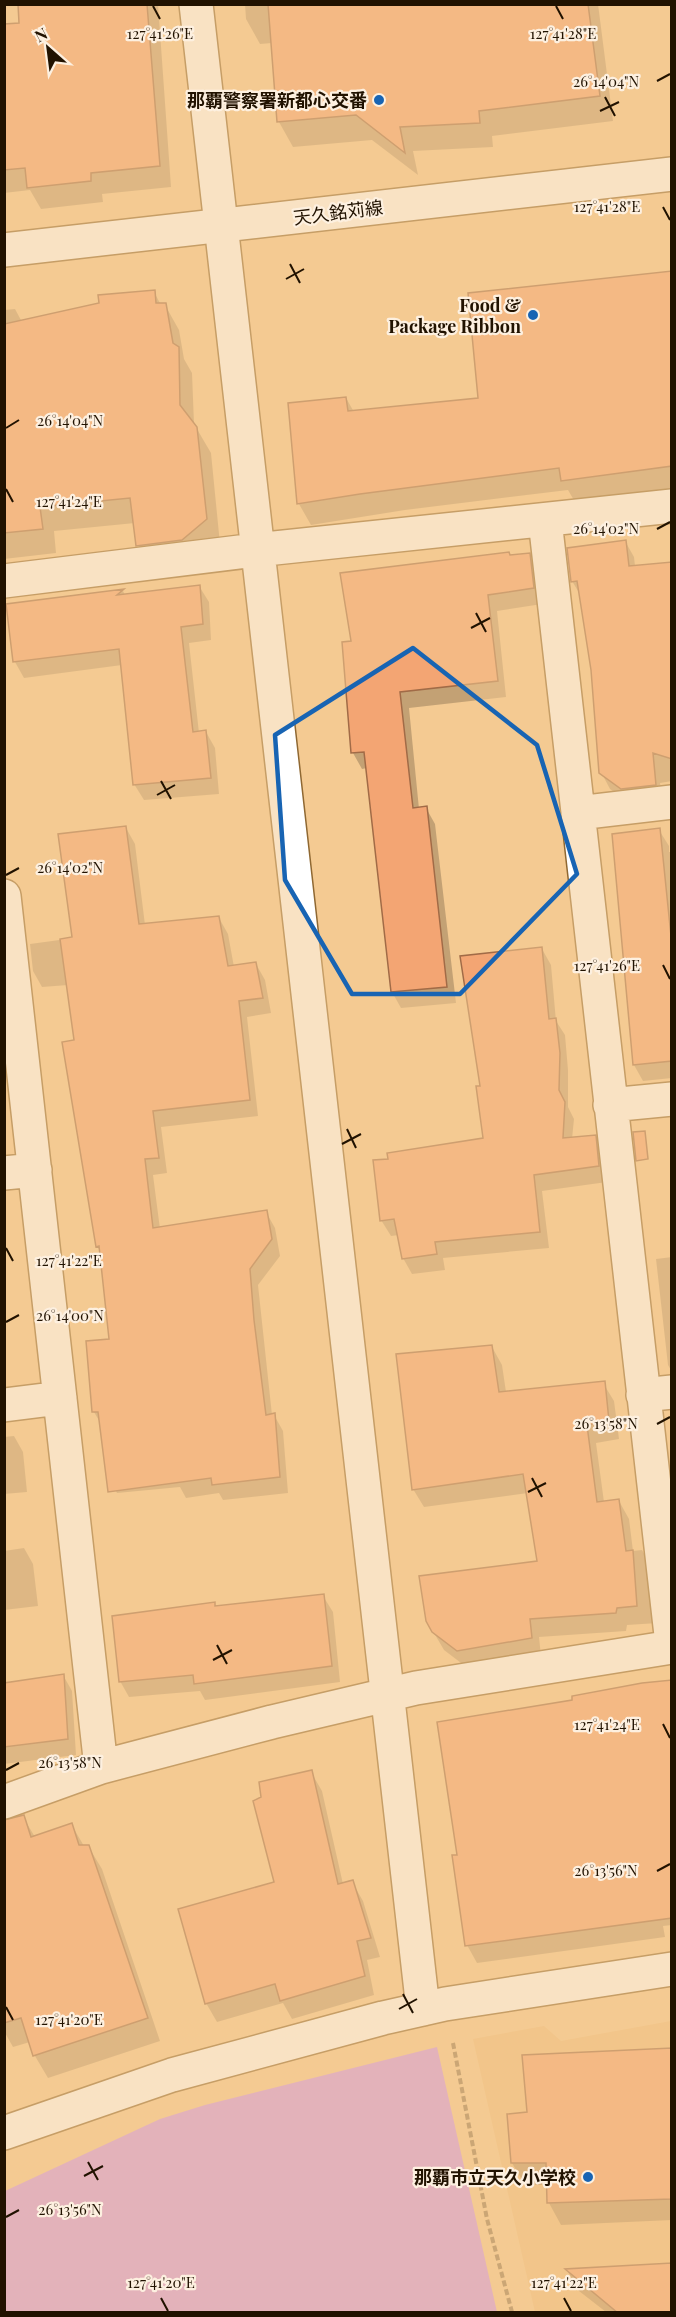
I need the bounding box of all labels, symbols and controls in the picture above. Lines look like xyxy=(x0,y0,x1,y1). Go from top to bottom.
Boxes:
north arrow xyxy=(18,18,78,78)
text: N xyxy=(31,22,51,46)
text: 127°41'26"E xyxy=(127,23,193,43)
text: 127°41'28"E xyxy=(530,23,596,43)
text: 26°14'04"N xyxy=(573,71,639,91)
place label: 那覇警察署新都心交番 xyxy=(187,88,367,112)
marker: 那覇警察署新都心交番 xyxy=(372,93,386,107)
street label: 天久銘苅線 xyxy=(292,195,384,229)
text: 127°41'28"E xyxy=(574,196,640,216)
place label: Food & Package Ribbon xyxy=(388,293,521,338)
marker: Food & Package Ribbon xyxy=(526,308,540,322)
text: 26°14'04"N xyxy=(37,410,103,430)
text: 127°41'24"E xyxy=(36,491,102,511)
text: 26°14'02"N xyxy=(573,518,639,538)
text: 26°14'02"N xyxy=(37,857,103,877)
text: 127°41'26"E xyxy=(574,955,640,975)
text: 127°41'22"E xyxy=(36,1250,102,1270)
text: 26°14'00"N xyxy=(36,1305,104,1325)
text: 26°13'58"N xyxy=(574,1413,638,1433)
text: 127°41'24"E xyxy=(574,1714,640,1734)
text: 26°13'58"N xyxy=(38,1752,102,1772)
text: 26°13'56"N xyxy=(574,1860,638,1880)
text: 127°41'20"E xyxy=(35,2009,103,2029)
place label: 那覇市立天久小学校 xyxy=(414,2165,576,2189)
marker: 那覇市立天久小学校 xyxy=(581,2170,595,2184)
text: 26°13'56"N xyxy=(38,2199,102,2219)
text: 127°41'20"E xyxy=(127,2272,195,2292)
text: 127°41'22"E xyxy=(531,2272,597,2292)

